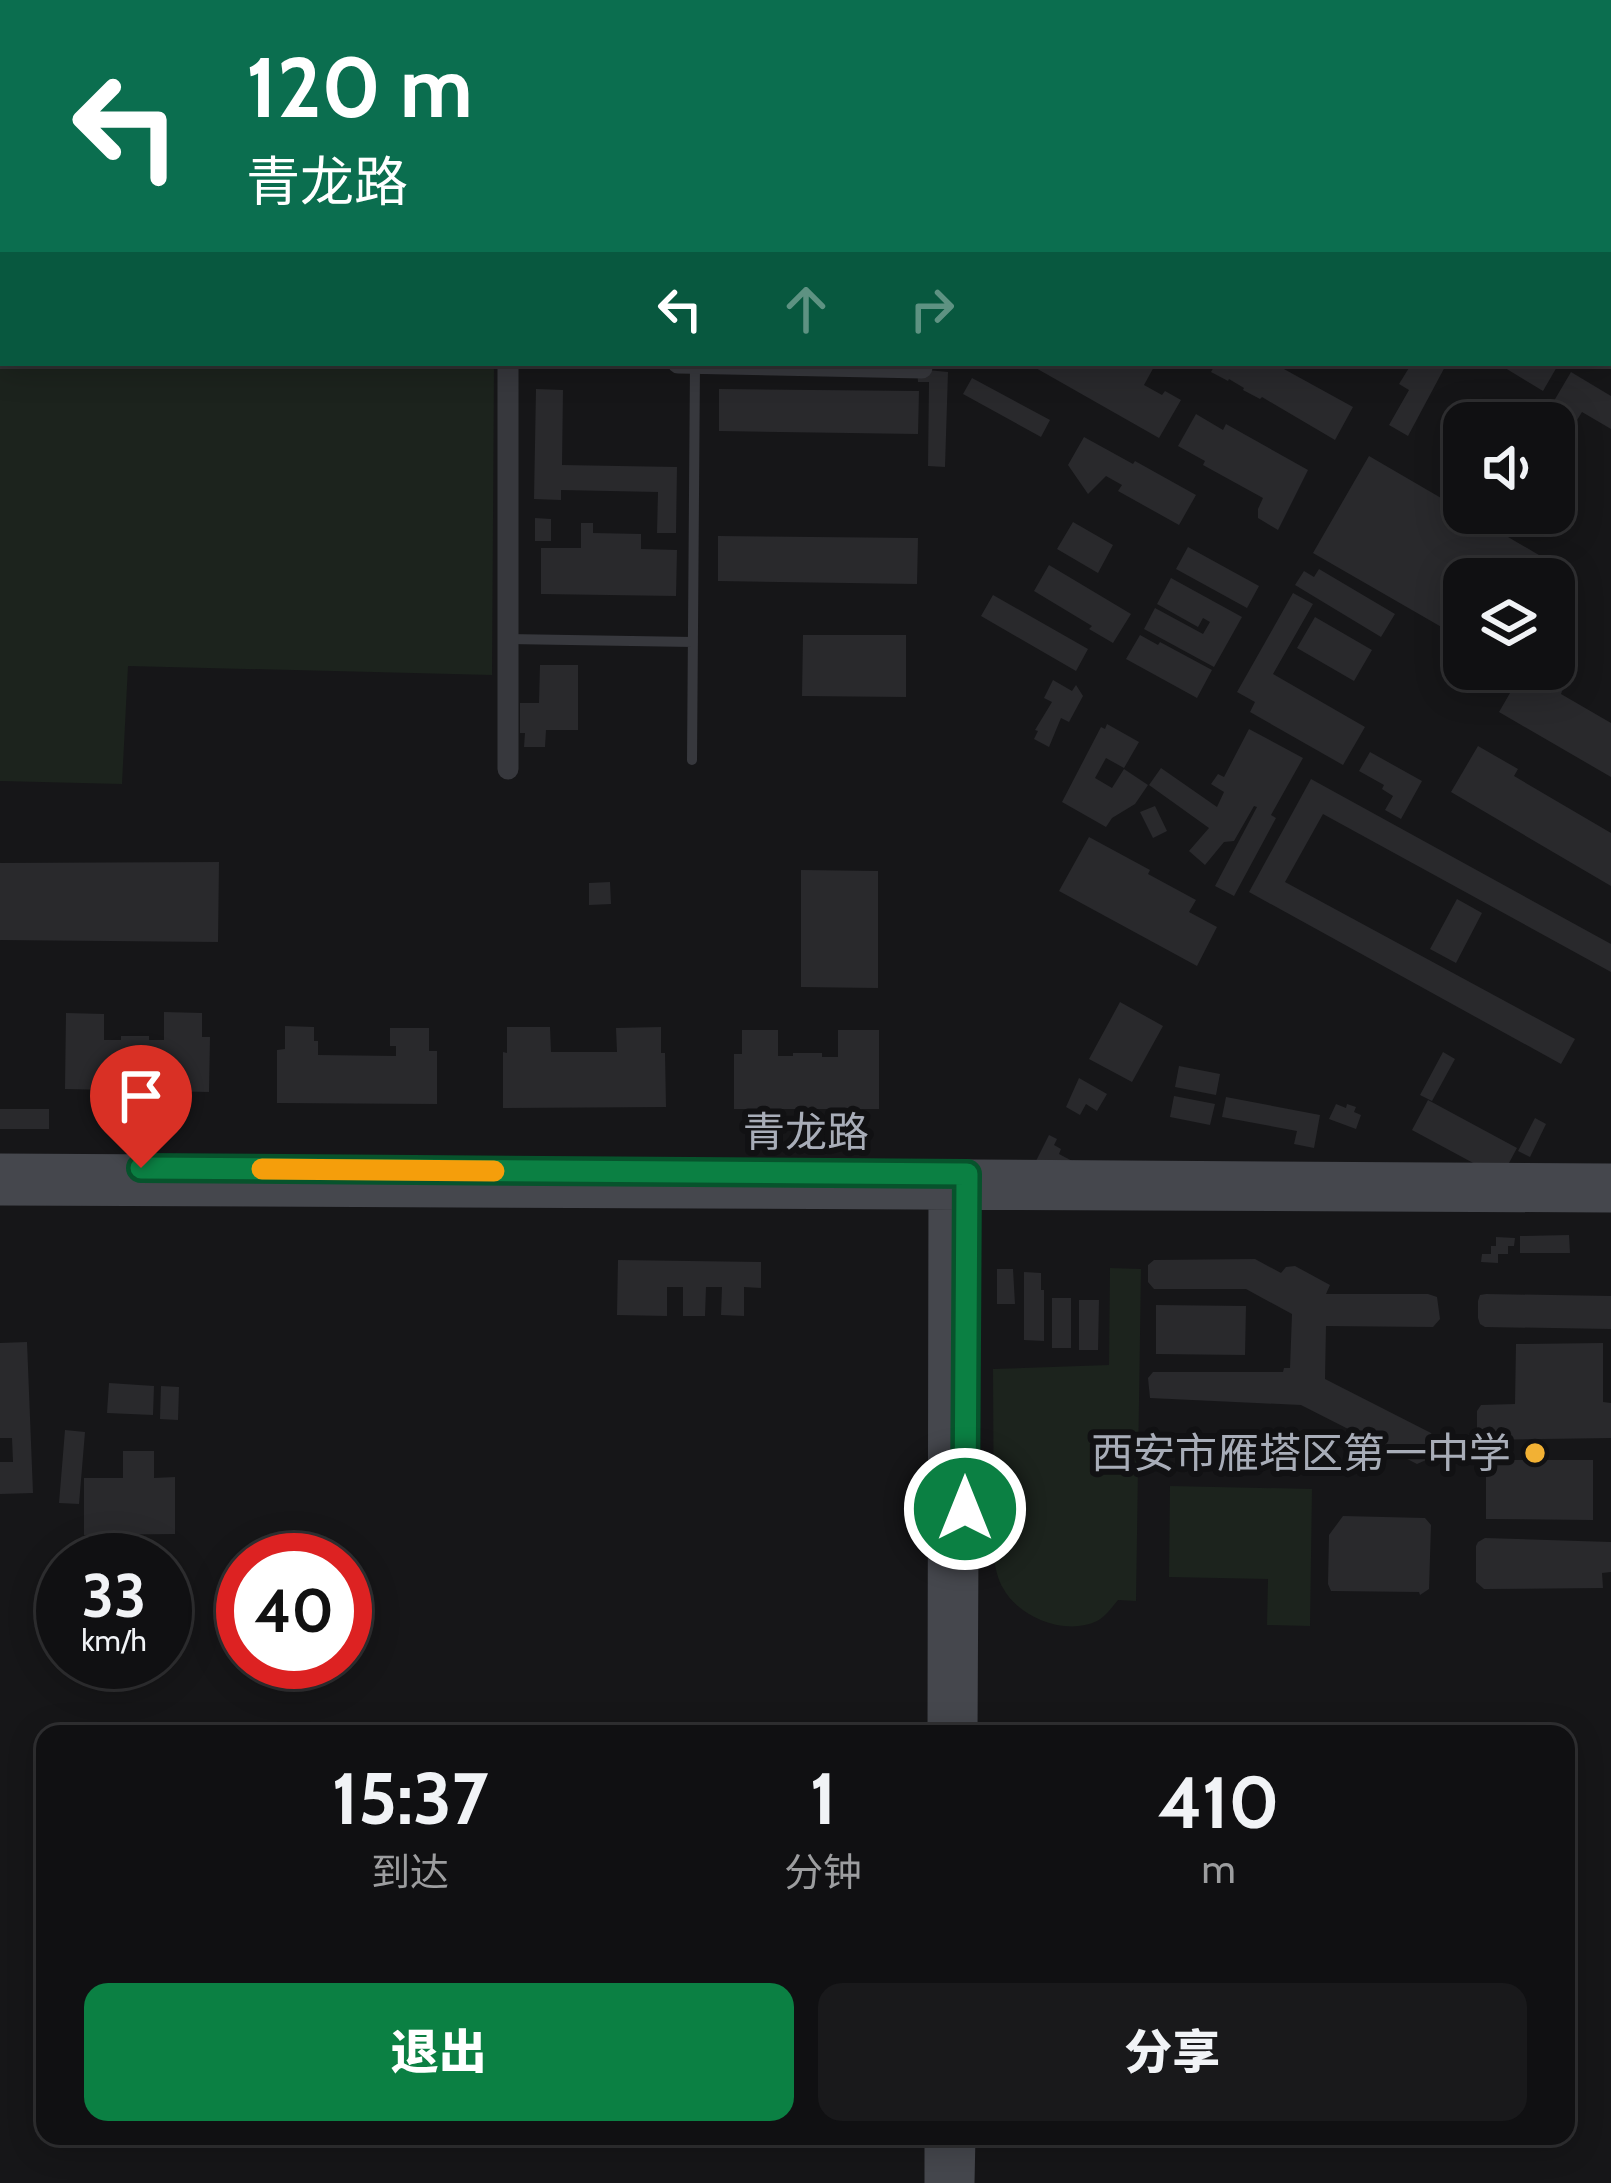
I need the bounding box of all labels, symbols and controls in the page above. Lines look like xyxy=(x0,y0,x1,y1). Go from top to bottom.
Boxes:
text: 120 m xyxy=(246,36,473,138)
icon: left xyxy=(48,48,204,204)
text: 青龙路 xyxy=(246,149,408,215)
icon: left xyxy=(647,276,713,342)
icon: ahead xyxy=(773,276,839,342)
icon: right xyxy=(899,276,965,342)
map controls xyxy=(1443,402,1575,690)
button: sound xyxy=(1443,402,1575,534)
button: layers xyxy=(1443,558,1575,690)
pin xyxy=(90,1045,192,1168)
icon: arrive xyxy=(108,1063,174,1129)
street label: 青龙路 xyxy=(743,1106,869,1158)
place label: 西安市雁塔区第一中学 xyxy=(1091,1427,1511,1479)
marker: 西安市雁塔区第一中学 xyxy=(1522,1440,1548,1466)
position arrow xyxy=(902,1446,1028,1572)
speed limit sign: 40 xyxy=(216,1533,372,1689)
text: 33 xyxy=(82,1559,146,1632)
text: km/h xyxy=(81,1622,147,1659)
text: 15:37 xyxy=(332,1755,488,1842)
text: 1 xyxy=(810,1755,836,1842)
text: 410 xyxy=(1158,1759,1279,1846)
text: m xyxy=(1201,1845,1236,1893)
text: 到达 xyxy=(371,1848,449,1896)
text: 分钟 xyxy=(784,1848,862,1896)
button: 退出 xyxy=(84,1983,794,2121)
button: 分享 xyxy=(818,1983,1527,2121)

